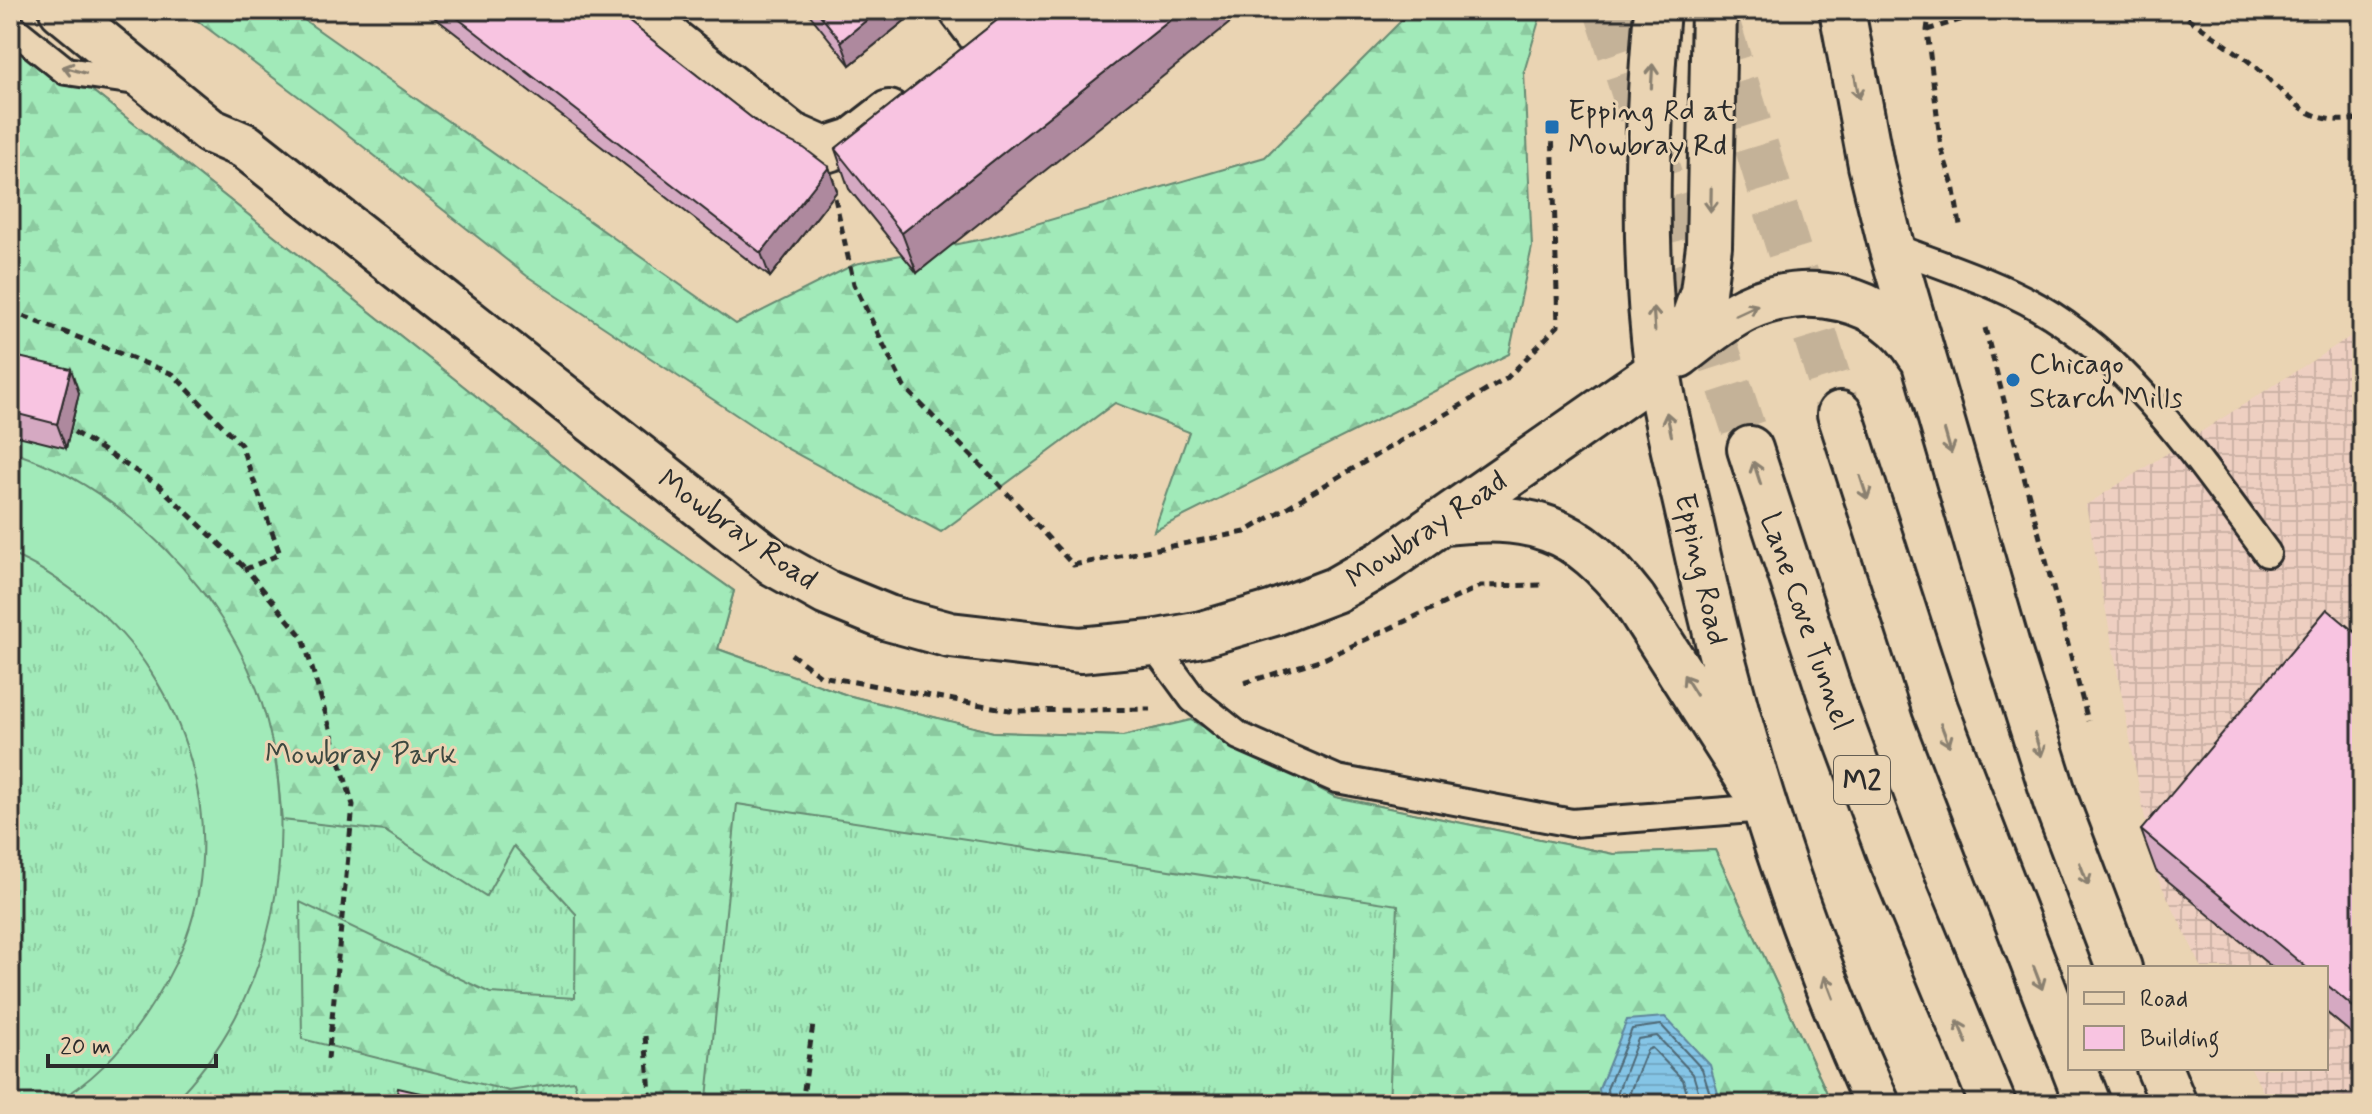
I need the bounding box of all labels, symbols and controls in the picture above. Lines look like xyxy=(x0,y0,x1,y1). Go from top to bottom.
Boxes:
one-way arrow xyxy=(62,62,87,77)
one-way arrow xyxy=(1645,63,1660,90)
one-way arrow xyxy=(1850,73,1865,99)
place label: Epping Rd at Mowbray Rd xyxy=(1568,92,1735,165)
marker: Epping Rd at Mowbray Rd xyxy=(1543,118,1561,136)
one-way arrow xyxy=(1703,186,1719,213)
one-way arrow xyxy=(1734,301,1759,316)
one-way arrow xyxy=(1646,306,1661,333)
place label: Chicago Starch Mills xyxy=(2029,345,2183,418)
marker: Chicago Starch Mills xyxy=(2004,371,2022,389)
one-way arrow xyxy=(1661,412,1676,437)
one-way arrow xyxy=(1942,429,1957,455)
street label: Mowbray Road xyxy=(650,461,825,600)
one-way arrow xyxy=(1749,461,1764,486)
street label: Mowbray Road xyxy=(1339,462,1515,598)
one-way arrow xyxy=(1858,475,1872,500)
street label: Epping Road xyxy=(1664,490,1737,649)
street label: Lane Cove Tunnel xyxy=(1750,508,1861,735)
one-way arrow xyxy=(1682,674,1698,697)
one-way arrow xyxy=(1939,722,1953,747)
one-way arrow xyxy=(2031,732,2046,758)
park label: Mowbray Park xyxy=(265,735,457,774)
road number: M2 xyxy=(1834,756,1890,804)
one-way arrow xyxy=(2078,861,2092,886)
one-way arrow xyxy=(2032,965,2047,990)
legend xyxy=(2068,966,2328,1070)
one-way arrow xyxy=(1821,975,1835,1000)
text: Road xyxy=(2140,984,2188,1015)
scale bar xyxy=(48,1018,216,1068)
one-way arrow xyxy=(1954,1020,1969,1045)
text: Building xyxy=(2140,1024,2220,1058)
text: 20 m xyxy=(60,1032,111,1063)

